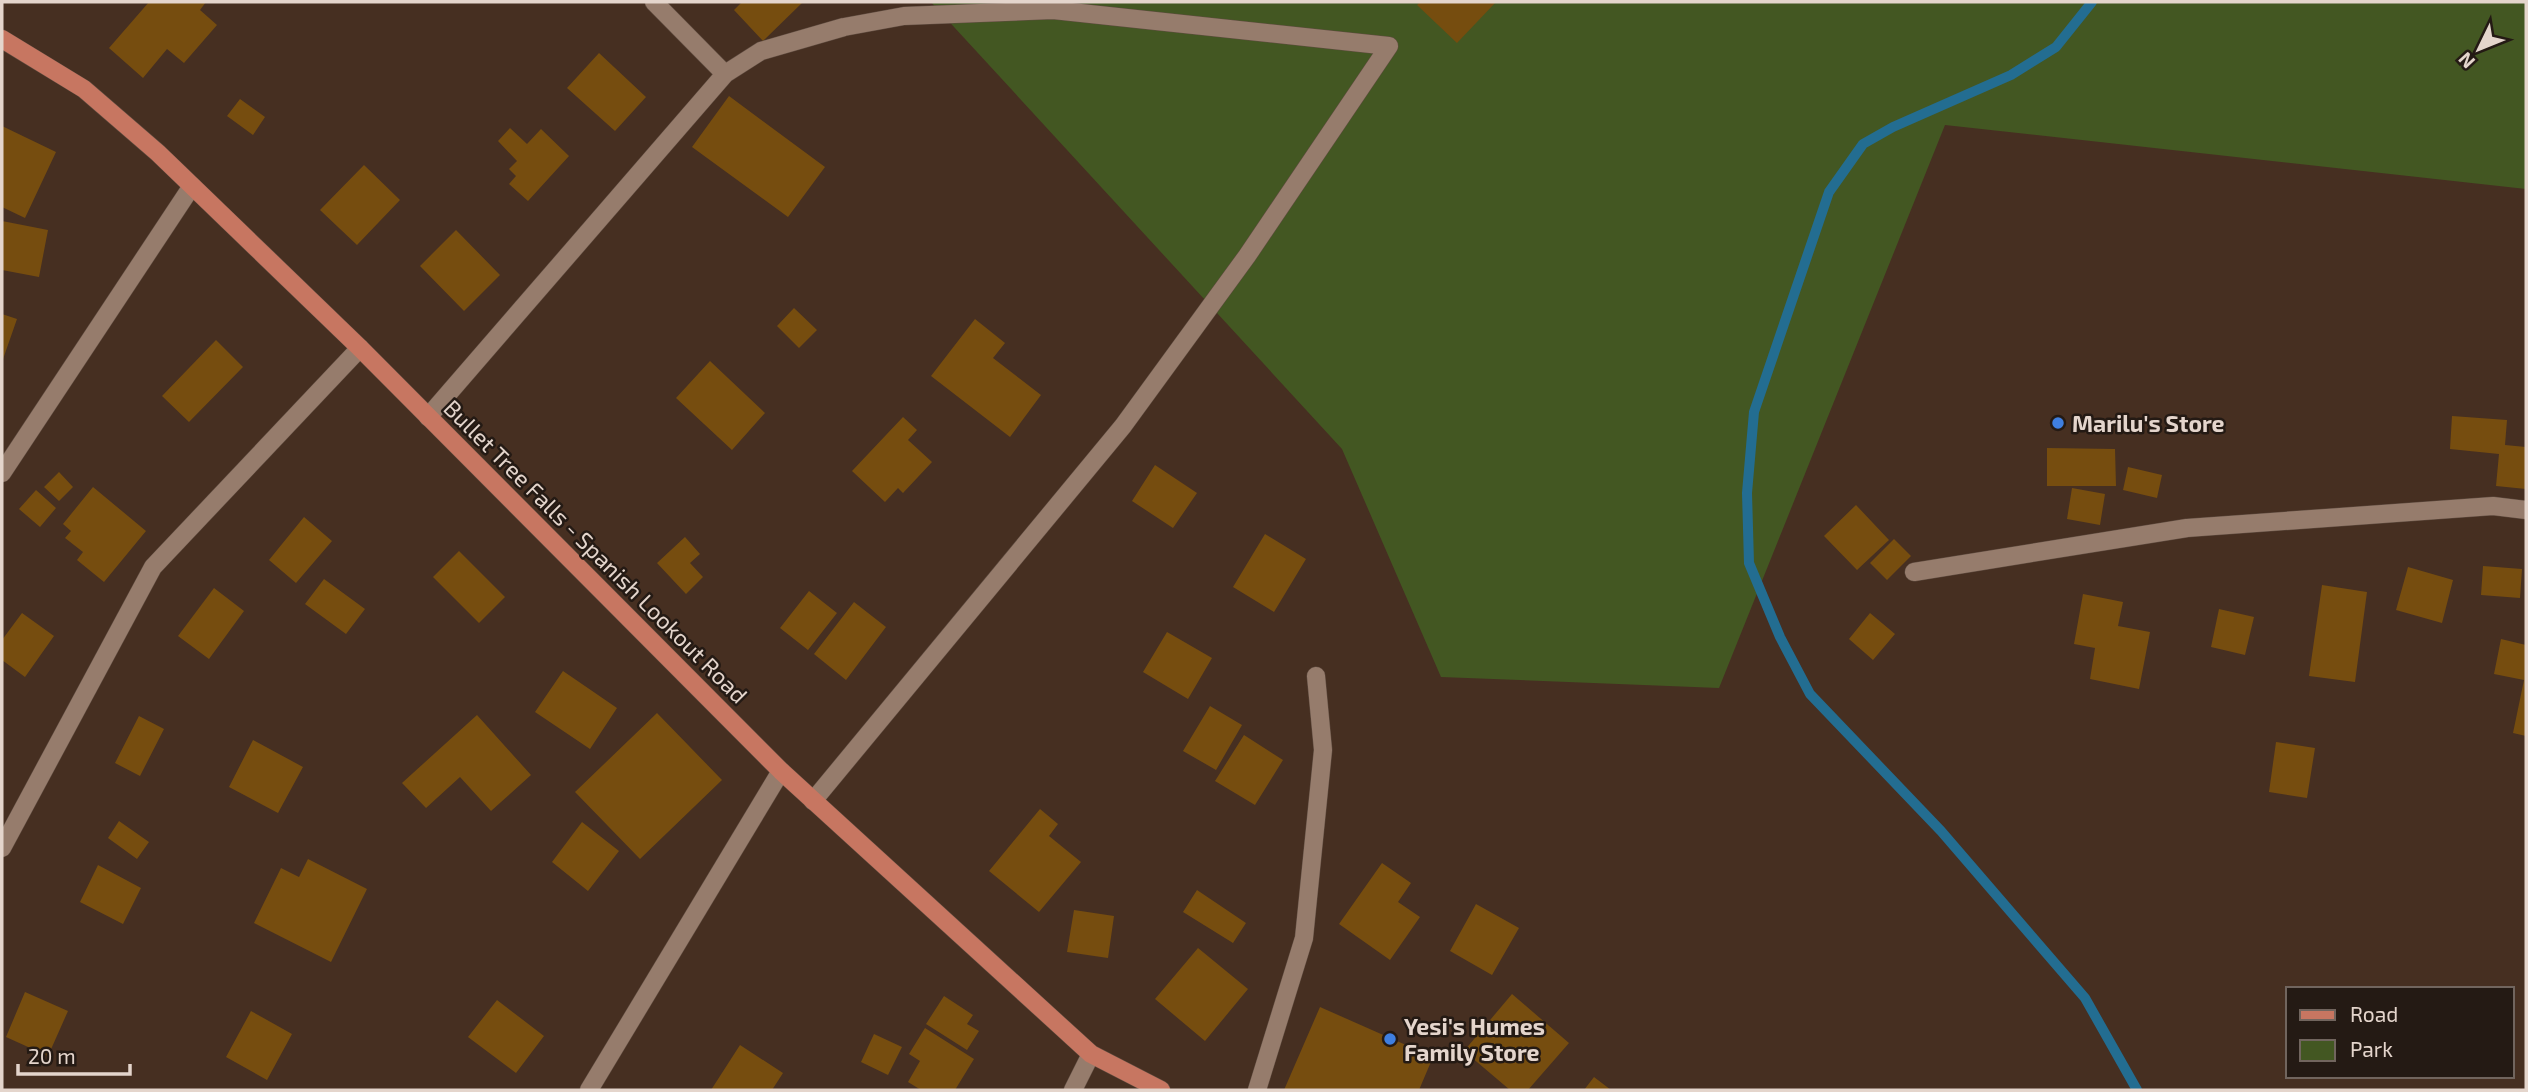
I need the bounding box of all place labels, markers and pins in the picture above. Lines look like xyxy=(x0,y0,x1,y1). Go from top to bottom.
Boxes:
place label: Marilu's Store xyxy=(2072,409,2225,437)
marker: Marilu's Store xyxy=(2050,415,2066,431)
place label: Yesi's Humes Family Store xyxy=(1404,1012,1545,1066)
marker: Yesi's Humes Family Store xyxy=(1382,1031,1398,1047)

